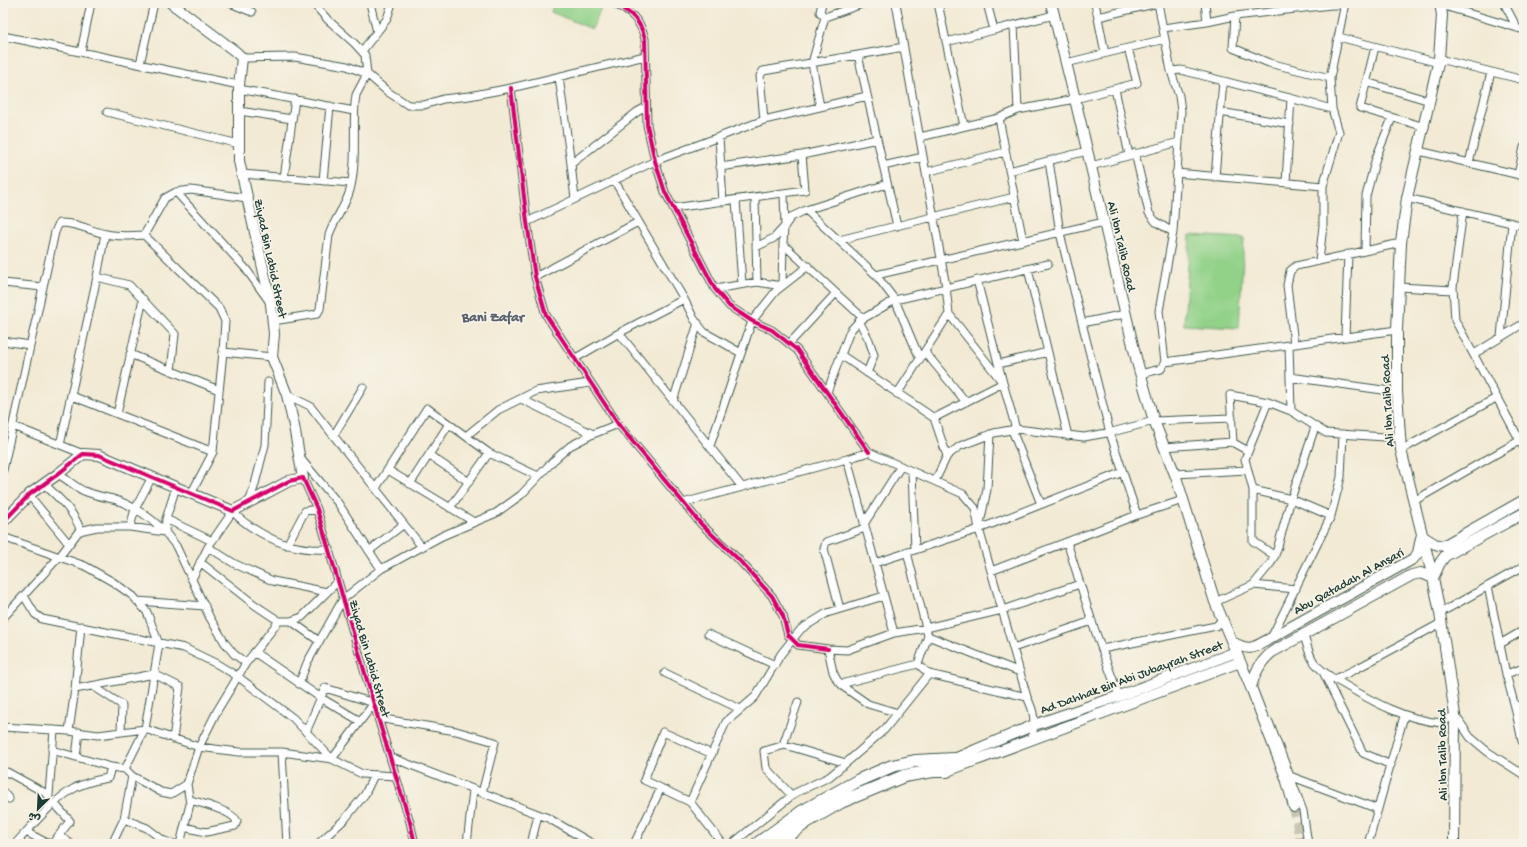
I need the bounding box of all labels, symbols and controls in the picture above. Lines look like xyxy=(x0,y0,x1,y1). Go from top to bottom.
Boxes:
street label: Ziyad Bin Labid Street xyxy=(250,198,290,321)
street label: Ali Ibn Talib Road xyxy=(1103,200,1139,294)
district label: Bani Zafar xyxy=(461,310,526,327)
street label: Ali Ibn Talib Road xyxy=(1379,353,1398,447)
street label: Abu Qatadah Al Ansari xyxy=(1291,545,1407,619)
street label: Ziyad Bin Labid Street xyxy=(345,598,393,721)
street label: Ad Dahhak Bin Abi Jubayrah Street xyxy=(1038,638,1227,718)
street label: Ali Ibn Talib Road xyxy=(1435,708,1452,801)
north arrow xyxy=(18,789,58,829)
text: ش xyxy=(27,808,43,824)

